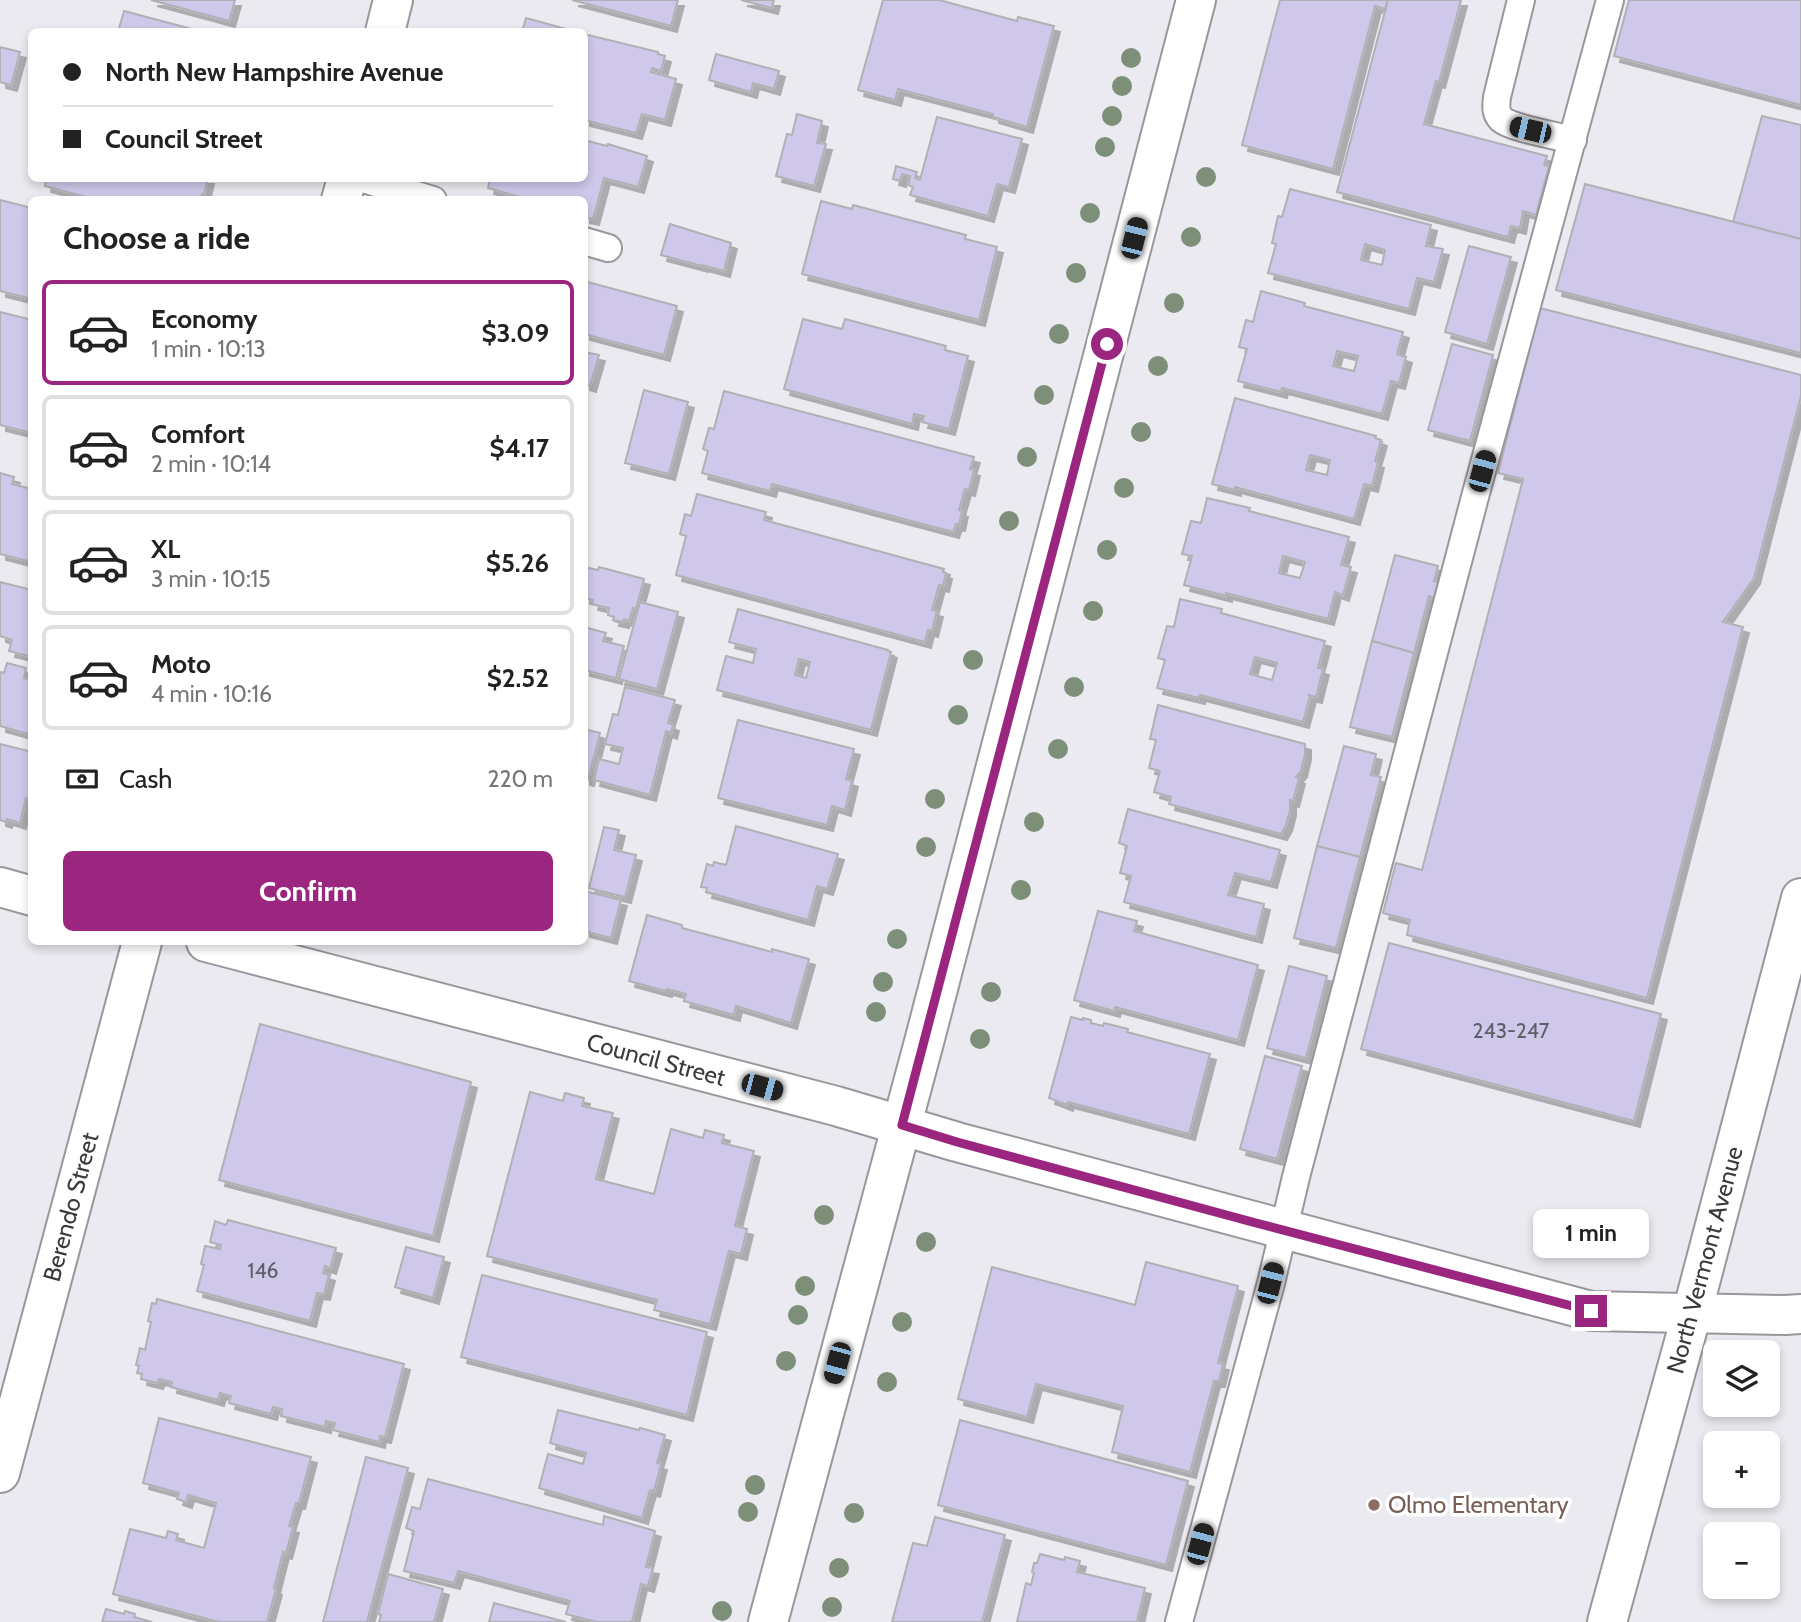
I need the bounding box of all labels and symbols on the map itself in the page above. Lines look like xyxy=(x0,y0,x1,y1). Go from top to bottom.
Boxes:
car xyxy=(1508,115,1553,145)
car xyxy=(1119,215,1150,261)
route start xyxy=(1091,328,1123,360)
car xyxy=(1467,448,1498,494)
house number: 243-247 xyxy=(1473,1018,1550,1043)
street label: Council Street xyxy=(584,1027,729,1092)
car xyxy=(739,1071,786,1103)
street label: Berendo Street xyxy=(37,1129,104,1285)
street label: North Vermont Avenue xyxy=(1660,1143,1749,1377)
callout: 1 min xyxy=(1533,1210,1649,1258)
house number: 146 xyxy=(248,1258,279,1283)
car xyxy=(1255,1260,1286,1306)
route end xyxy=(1575,1295,1607,1327)
car xyxy=(822,1340,853,1386)
place label: Olmo Elementary xyxy=(1388,1490,1569,1519)
marker: Olmo Elementary xyxy=(1366,1497,1382,1513)
car xyxy=(1185,1521,1216,1567)

